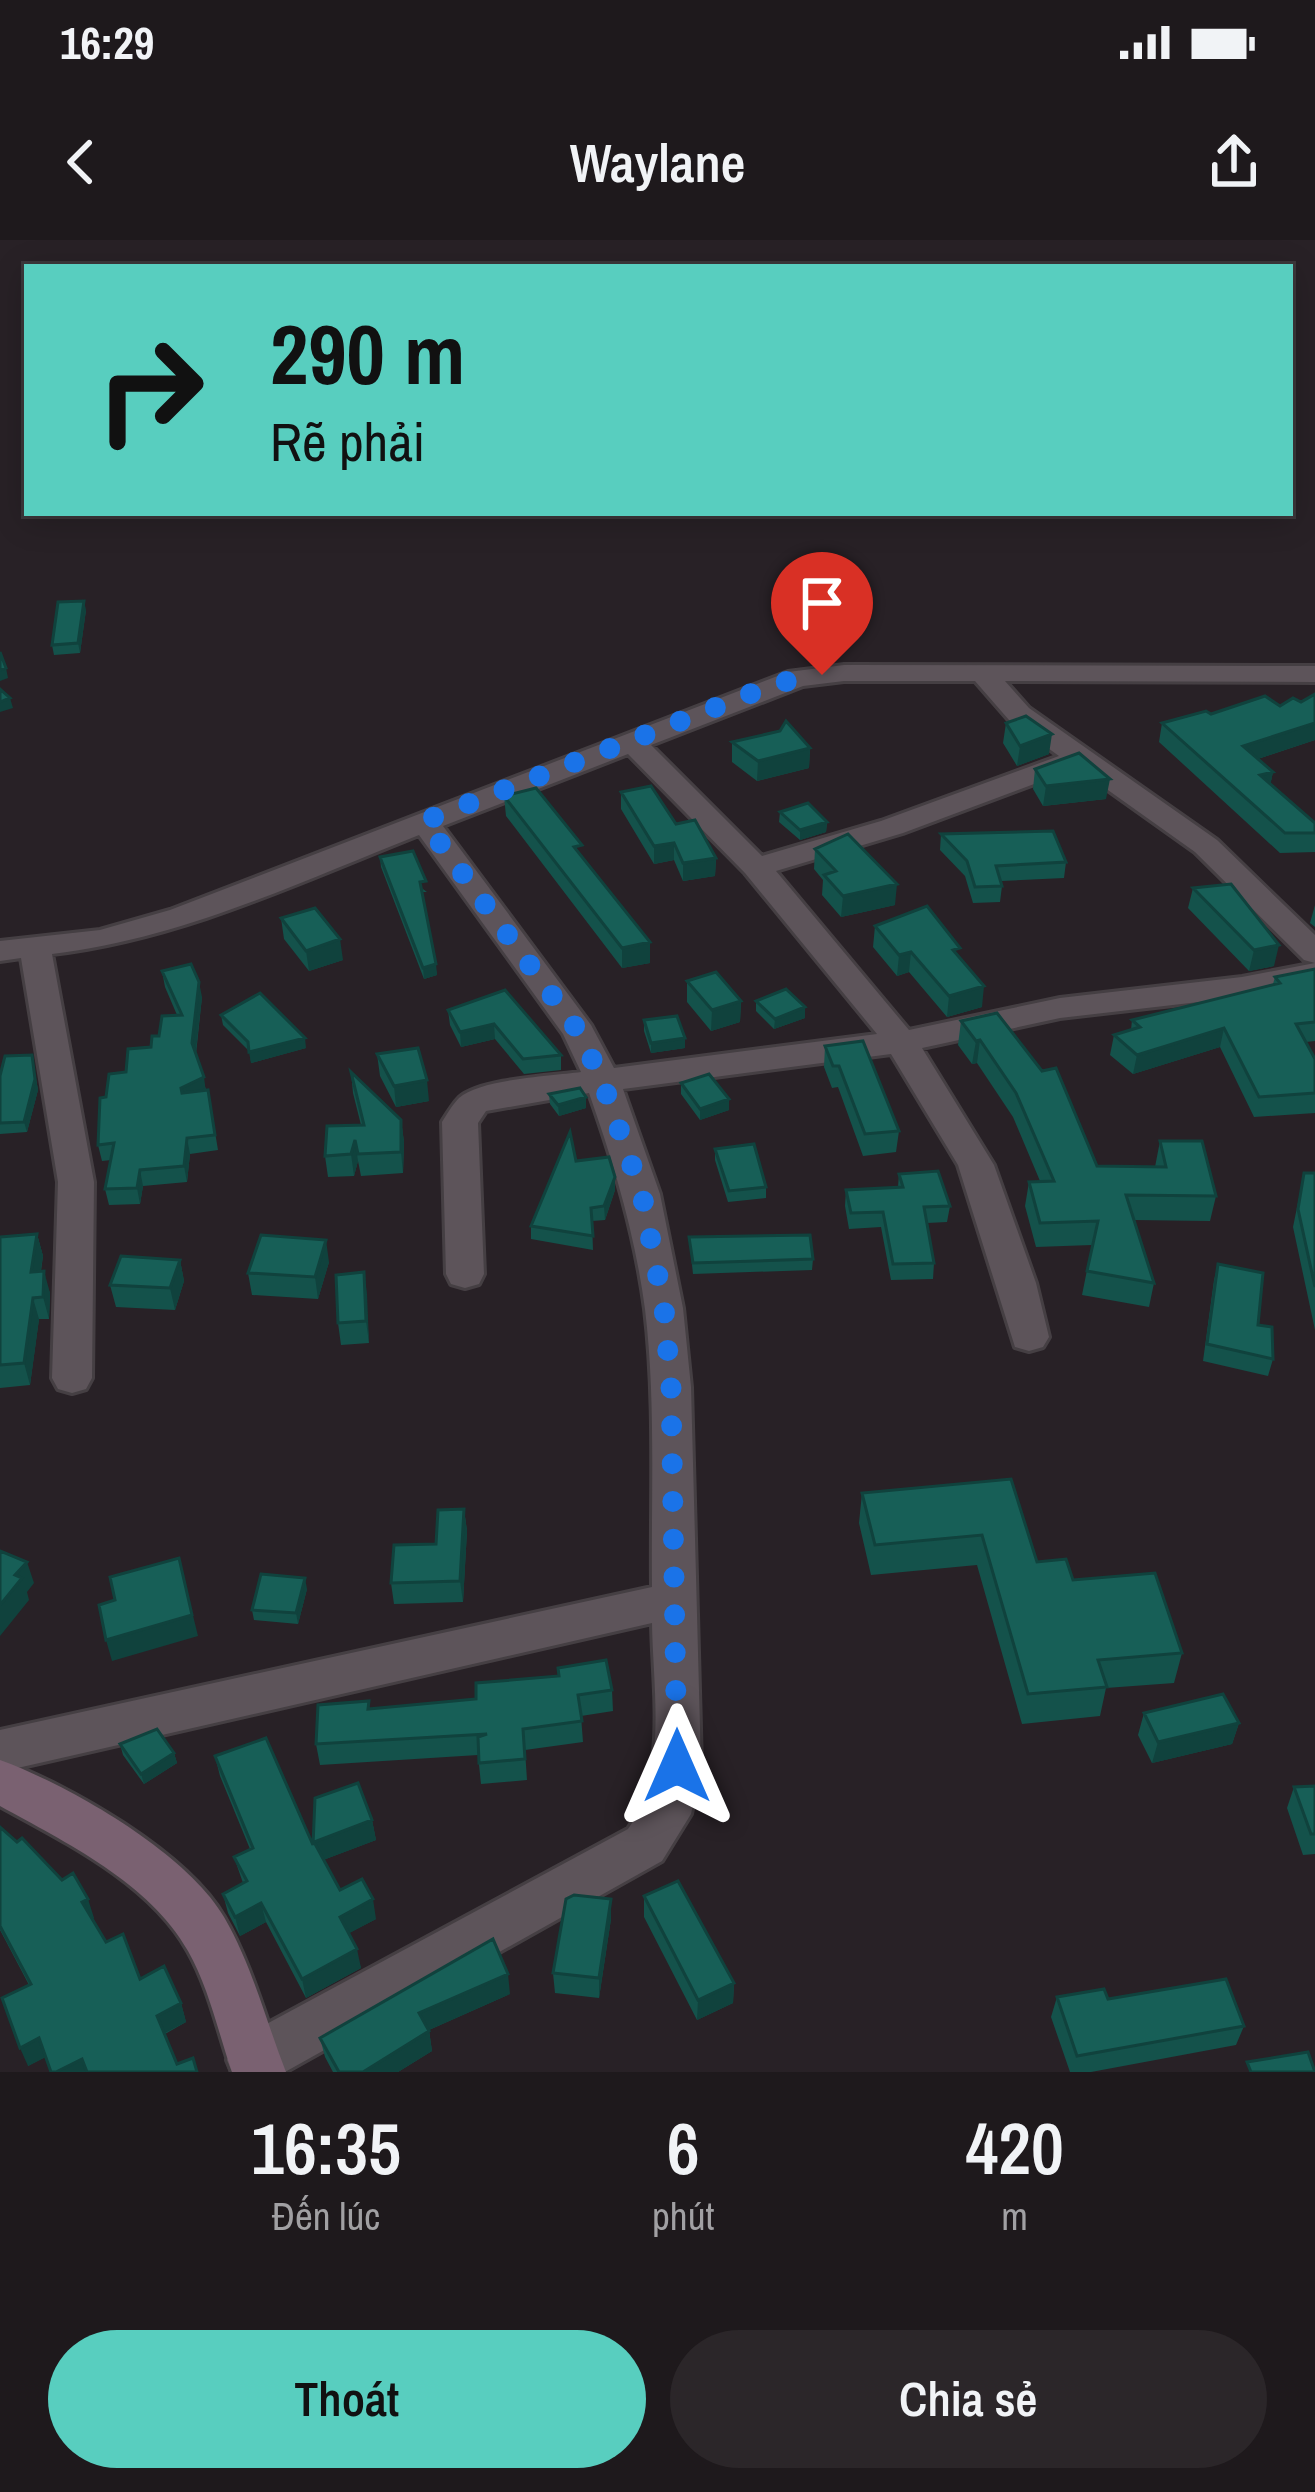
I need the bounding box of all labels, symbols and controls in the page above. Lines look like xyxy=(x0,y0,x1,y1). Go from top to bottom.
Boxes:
text: 16:29 xyxy=(60,12,154,73)
text: Waylane xyxy=(570,126,745,199)
icon: back xyxy=(48,129,114,195)
icon: share xyxy=(1201,129,1267,195)
text: 290 m xyxy=(270,297,465,410)
icon: right xyxy=(72,312,228,468)
text: Rẽ phải xyxy=(270,405,425,478)
pin xyxy=(771,552,873,675)
icon: arrive xyxy=(789,570,855,636)
position arrow xyxy=(614,1703,740,1829)
text: 16:35 xyxy=(251,2099,401,2196)
text: 6 xyxy=(667,2099,700,2196)
text: 420 xyxy=(965,2099,1064,2196)
text: Đến lúc xyxy=(272,2190,380,2242)
text: phút xyxy=(652,2190,714,2242)
text: m xyxy=(1001,2190,1028,2242)
button: Thoát xyxy=(48,2330,646,2468)
button: Chia sẻ xyxy=(670,2330,1267,2468)

